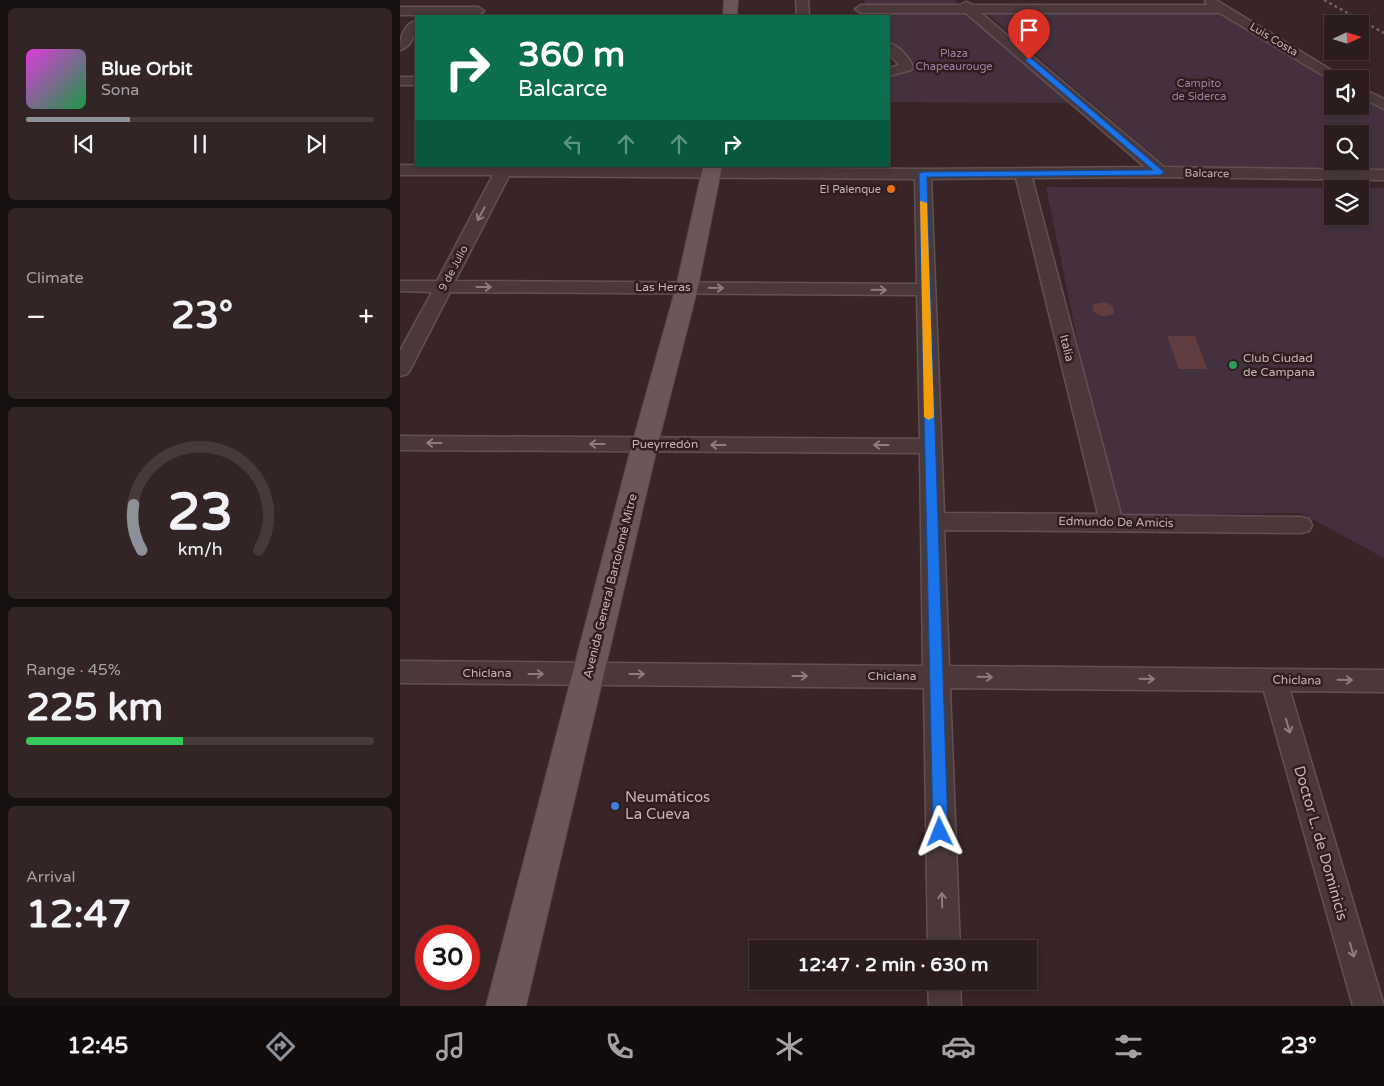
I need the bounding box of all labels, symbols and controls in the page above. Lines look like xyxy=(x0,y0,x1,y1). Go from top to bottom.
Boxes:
pin xyxy=(1008,9,1050,60)
north arrow xyxy=(1324,15,1369,60)
map controls xyxy=(1324,15,1369,225)
icon: arrive xyxy=(1015,16,1043,44)
street label: Luis Costa xyxy=(1247,20,1300,59)
text: 360 m xyxy=(518,34,625,76)
icon: right xyxy=(435,35,500,100)
park label: Plaza Chapeaurouge xyxy=(915,47,993,73)
text: Blue Orbit xyxy=(101,58,193,80)
button: sound xyxy=(1324,70,1369,115)
text: Balcarce xyxy=(518,76,607,102)
park label: Campito de Siderca xyxy=(1172,77,1226,103)
text: Sona xyxy=(101,80,139,100)
button: search xyxy=(1324,125,1369,170)
icon: previous xyxy=(70,130,98,158)
icon: pause xyxy=(186,130,214,158)
icon: next xyxy=(302,130,330,158)
icon: left xyxy=(559,130,587,158)
icon: ahead xyxy=(612,130,640,158)
icon: ahead xyxy=(665,130,693,158)
icon: right xyxy=(718,130,746,158)
street label: Balcarce xyxy=(1185,167,1229,180)
button: layers xyxy=(1324,180,1369,225)
place label: El Palenque xyxy=(820,183,881,196)
marker: El Palenque xyxy=(885,183,897,195)
one-way arrow xyxy=(476,206,486,221)
street label: 9 de Julio xyxy=(436,243,471,293)
text: Climate xyxy=(26,268,84,288)
street label: Las Heras xyxy=(635,280,691,294)
one-way arrow xyxy=(475,282,491,292)
one-way arrow xyxy=(708,283,724,293)
one-way arrow xyxy=(870,285,886,295)
text: 23° xyxy=(171,293,233,339)
text: − xyxy=(26,300,46,334)
text: + xyxy=(358,300,374,334)
street label: Italia xyxy=(1057,333,1077,363)
place label: Club Ciudad de Campana xyxy=(1243,351,1315,379)
marker: Club Ciudad de Campana xyxy=(1227,359,1239,371)
street label: Pueyrredón xyxy=(632,437,698,451)
one-way arrow xyxy=(426,438,442,448)
one-way arrow xyxy=(589,439,605,449)
one-way arrow xyxy=(711,440,727,450)
one-way arrow xyxy=(873,440,890,450)
text: 23 xyxy=(167,481,233,544)
street label: Avenida General Bartolomé Mitre xyxy=(580,492,640,680)
street label: Edmundo De Amicis xyxy=(1058,514,1174,530)
text: km/h xyxy=(178,539,222,560)
text: Range · 45% xyxy=(26,660,121,680)
street label: Chiclana xyxy=(463,666,511,680)
one-way arrow xyxy=(528,669,544,678)
one-way arrow xyxy=(629,669,645,679)
street label: Chiclana xyxy=(868,669,916,683)
one-way arrow xyxy=(792,671,808,680)
one-way arrow xyxy=(976,672,992,682)
street label: Chiclana xyxy=(1272,673,1322,687)
one-way arrow xyxy=(1139,674,1155,683)
one-way arrow xyxy=(1336,675,1352,685)
text: 225 km xyxy=(26,685,163,731)
one-way arrow xyxy=(1283,718,1293,734)
street label: Doctor L. de Dominicis xyxy=(1290,764,1352,922)
place label: Neumáticos La Cueva xyxy=(625,788,710,823)
marker: Neumáticos La Cueva xyxy=(609,800,621,812)
position arrow xyxy=(913,805,965,857)
text: Arrival xyxy=(26,867,75,887)
text: 12:47 xyxy=(26,892,131,938)
one-way arrow xyxy=(937,892,947,908)
speed limit sign: 30 xyxy=(415,925,480,990)
one-way arrow xyxy=(1348,941,1358,957)
text: 12:47 · 2 min · 630 m xyxy=(797,954,989,976)
icon: directions xyxy=(263,1029,298,1064)
icon: music xyxy=(433,1029,468,1064)
icon: phone xyxy=(602,1029,637,1064)
icon: climate xyxy=(772,1029,807,1064)
icon: car xyxy=(941,1029,976,1064)
icon: filters xyxy=(1111,1029,1146,1064)
text: 12:45 xyxy=(67,1033,128,1059)
text: 23° xyxy=(1281,1033,1317,1059)

